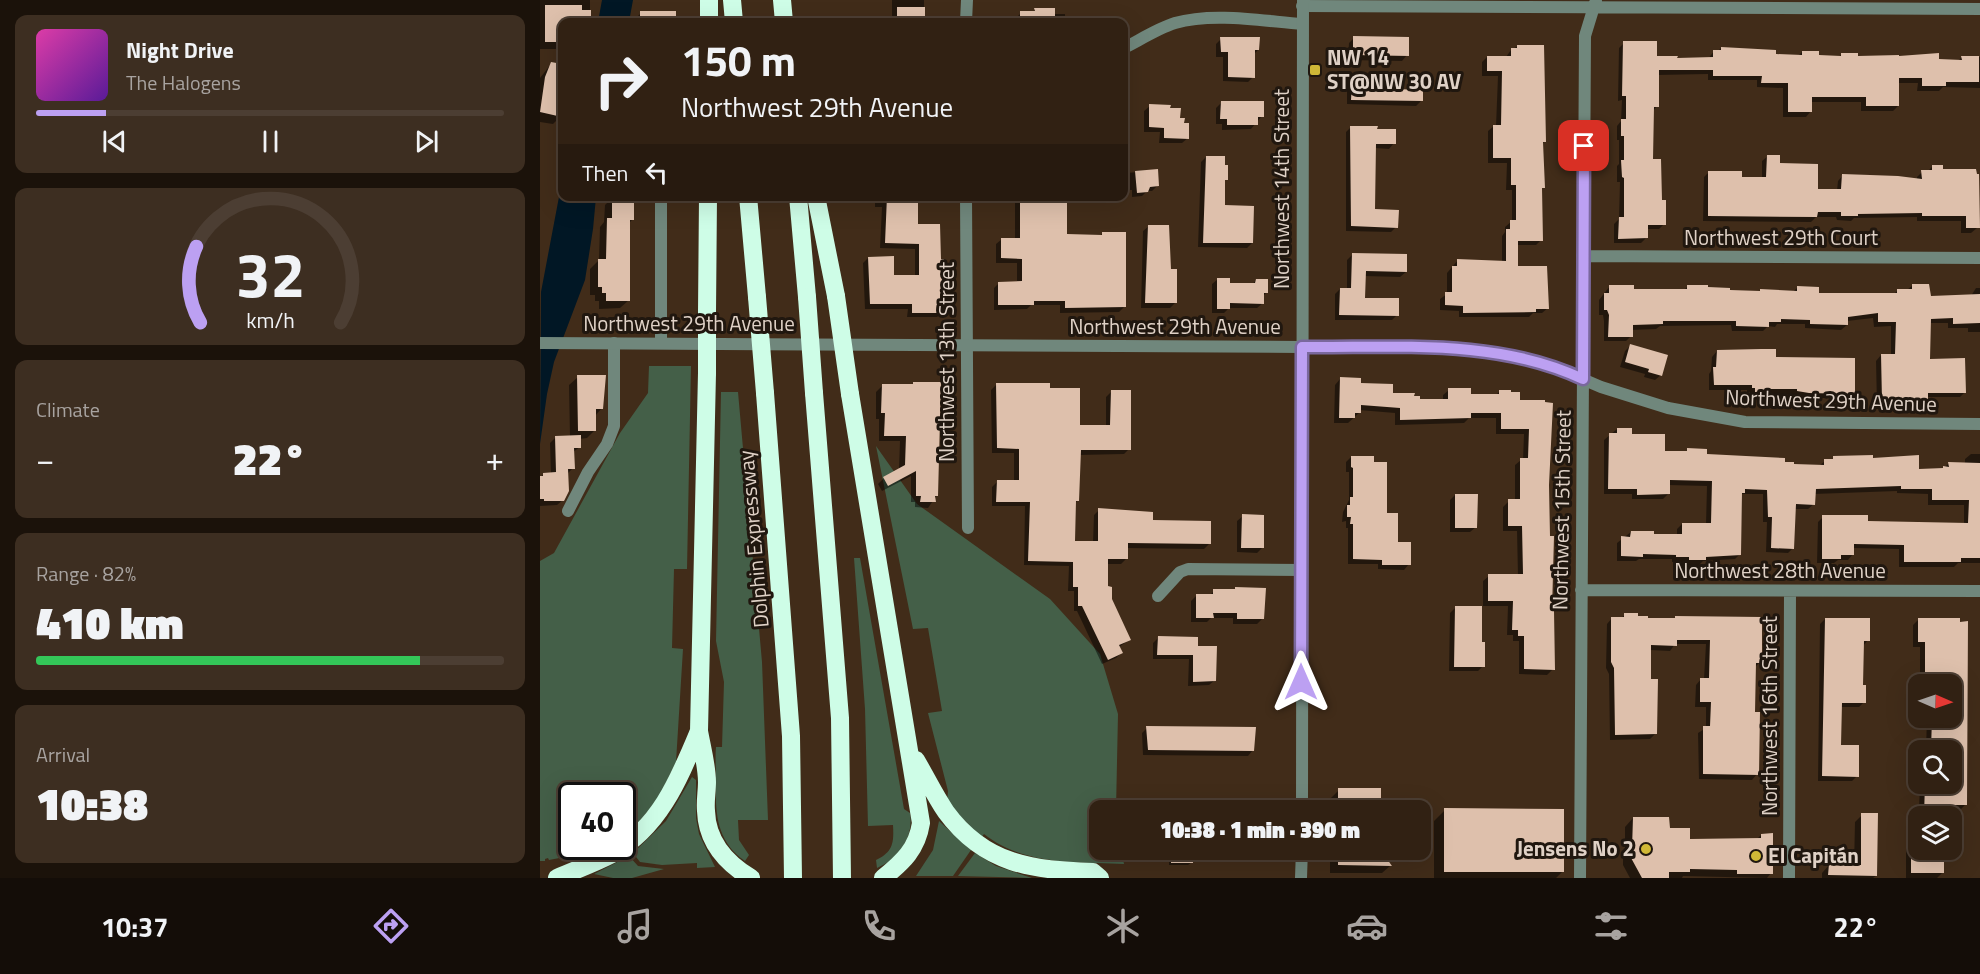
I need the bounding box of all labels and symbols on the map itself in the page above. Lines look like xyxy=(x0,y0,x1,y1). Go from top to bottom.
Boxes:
place label: NW 14 ST@NW 30 AV xyxy=(1327,41,1462,97)
marker: NW 14 ST@NW 30 AV xyxy=(1308,63,1322,77)
street label: Northwest 14th Street xyxy=(1265,88,1297,289)
pin xyxy=(1558,120,1609,171)
street label: Northwest 29th Court xyxy=(1684,221,1879,253)
street label: Northwest 13th Street xyxy=(930,261,962,462)
street label: Northwest 29th Avenue xyxy=(583,307,795,339)
street label: Northwest 29th Avenue xyxy=(1069,310,1281,342)
street label: Northwest 29th Avenue xyxy=(1725,380,1937,420)
street label: Northwest 15th Street xyxy=(1543,409,1579,610)
street label: Dolphin Expressway xyxy=(729,449,777,629)
street label: Northwest 28th Avenue xyxy=(1674,554,1886,586)
street label: Northwest 16th Street xyxy=(1753,615,1785,816)
position arrow xyxy=(1269,650,1333,714)
north arrow xyxy=(1908,674,1962,728)
speed limit sign: 40 xyxy=(558,782,636,860)
place label: Jensens No 2 xyxy=(1517,832,1634,864)
place label: El Capitán xyxy=(1768,839,1859,871)
marker: Jensens No 2 xyxy=(1639,842,1653,856)
marker: El Capitán xyxy=(1749,849,1763,863)

